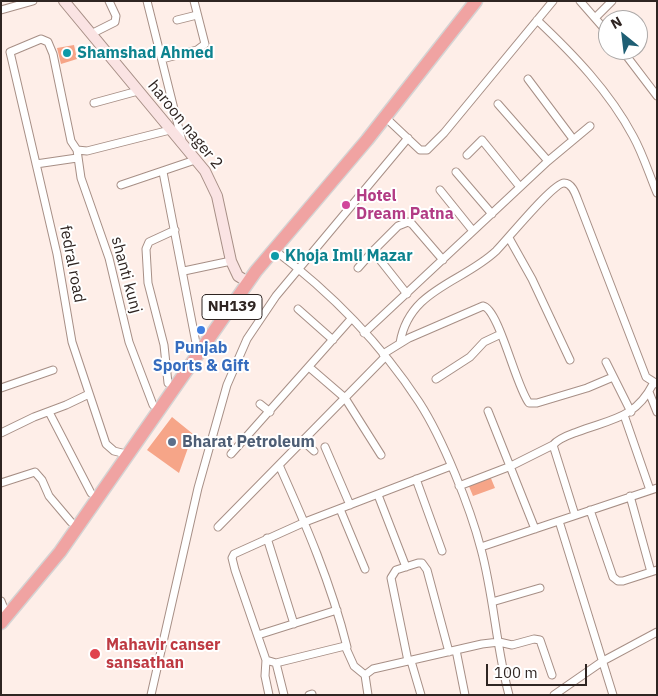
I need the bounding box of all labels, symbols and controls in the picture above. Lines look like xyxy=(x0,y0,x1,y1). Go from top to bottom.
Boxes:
north arrow xyxy=(598,10,648,60)
text: N xyxy=(607,12,625,33)
place label: Shamshad Ahmed xyxy=(77,43,214,63)
marker: Shamshad Ahmed xyxy=(61,47,73,59)
street label: haroon nager 2 xyxy=(143,77,227,173)
place label: Hotel Dream Patna xyxy=(356,186,454,224)
marker: Hotel Dream Patna xyxy=(340,199,352,211)
street label: fedral road xyxy=(55,224,89,304)
street label: shanti kunj xyxy=(107,235,145,315)
place label: Khoja Imli Mazar xyxy=(285,246,413,266)
marker: Khoja Imli Mazar xyxy=(269,250,281,262)
road number: NH139 xyxy=(202,294,262,320)
marker: Punjab Sports & Gift xyxy=(195,324,207,336)
place label: Punjab Sports & Gift xyxy=(153,338,249,376)
place label: Bharat Petroleum xyxy=(182,432,315,452)
marker: Bharat Petroleum xyxy=(166,436,178,448)
place label: Mahavir canser sansathan xyxy=(106,635,221,673)
marker: Mahavir canser sansathan xyxy=(88,647,102,661)
scale bar xyxy=(488,654,589,686)
text: 100 m xyxy=(494,663,538,682)

